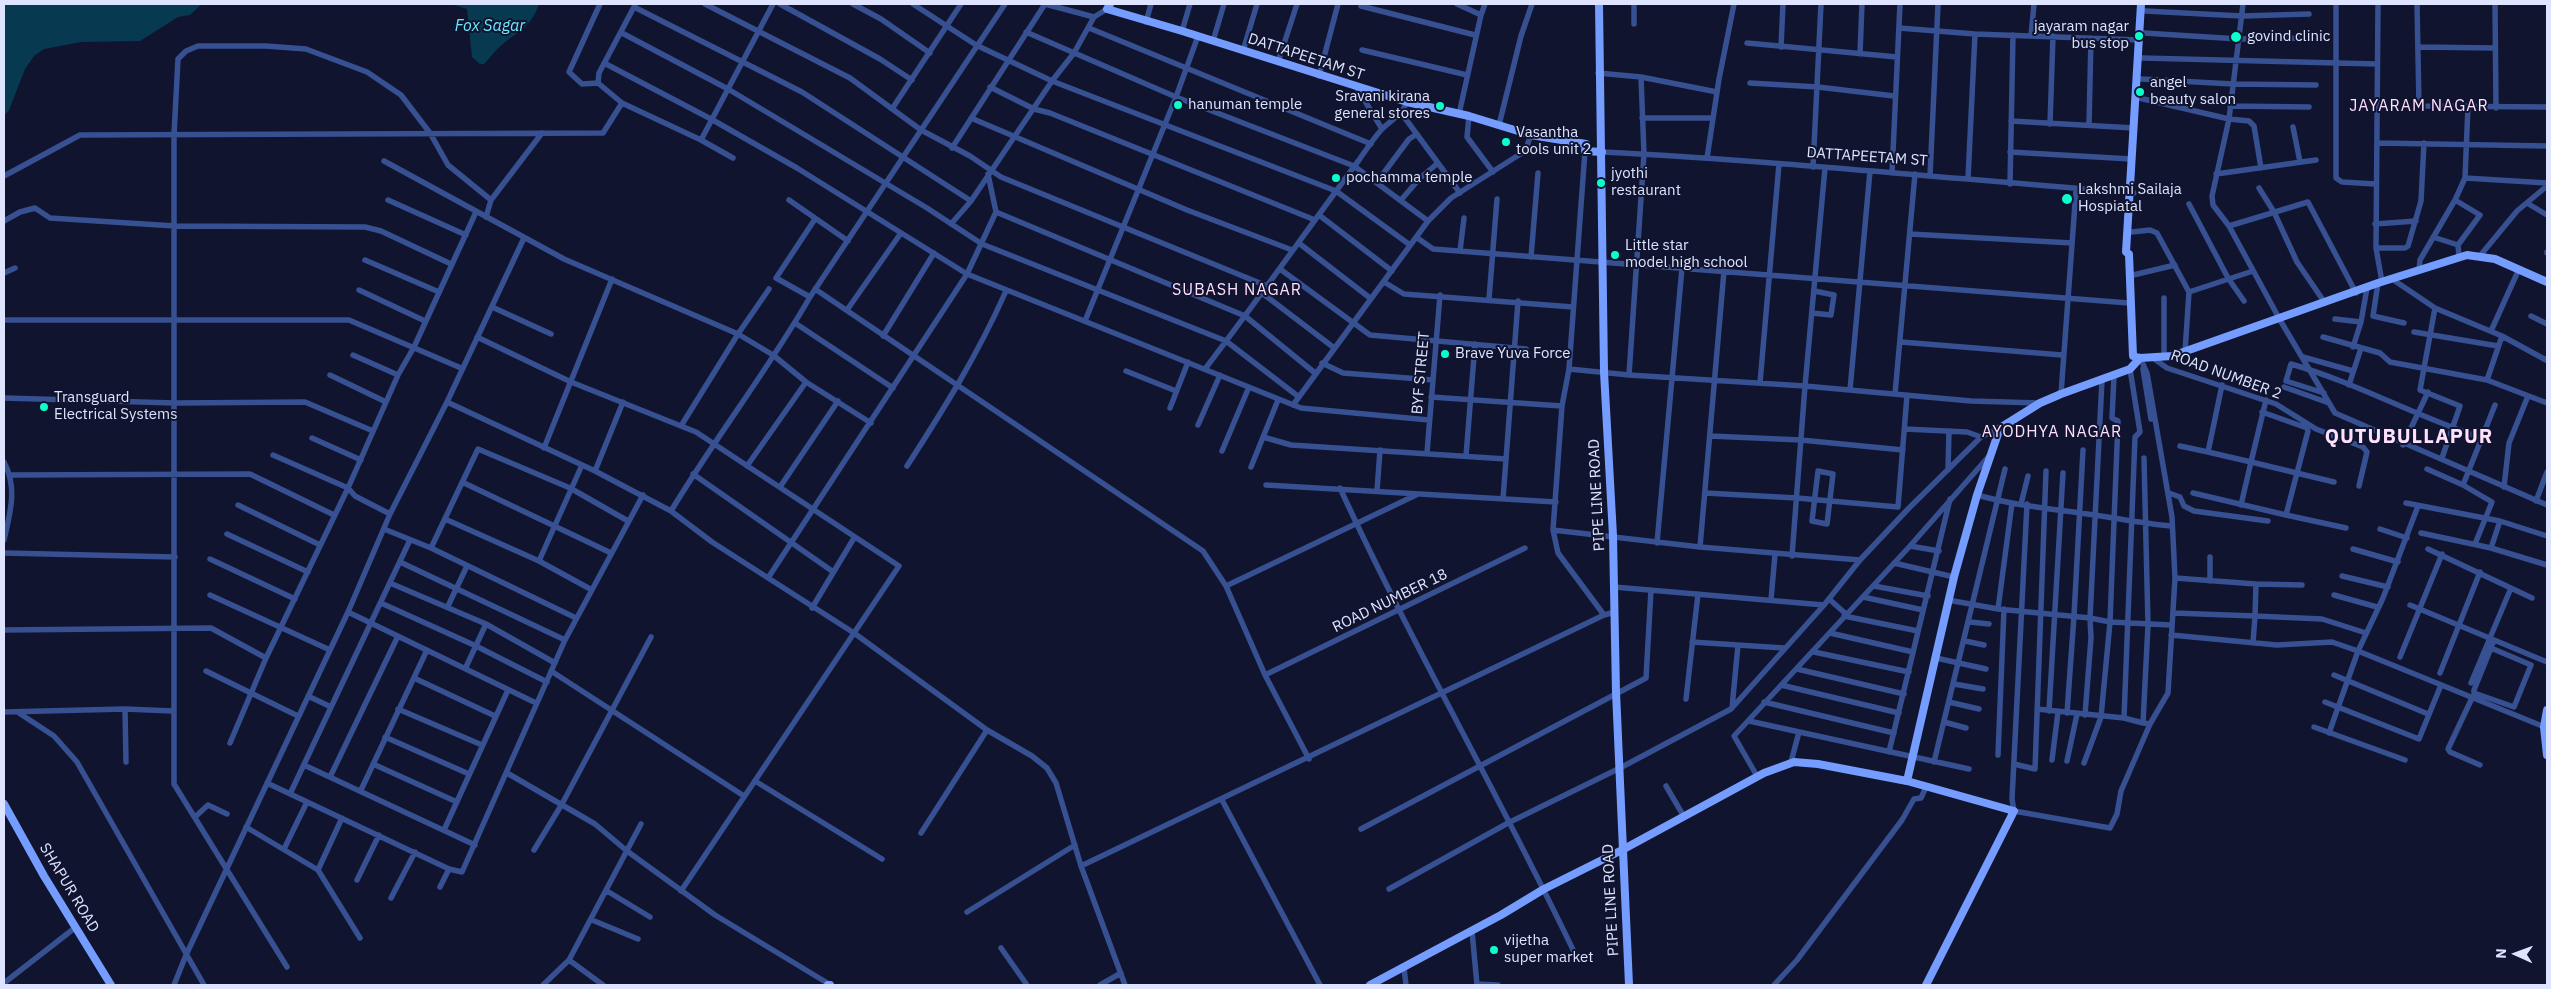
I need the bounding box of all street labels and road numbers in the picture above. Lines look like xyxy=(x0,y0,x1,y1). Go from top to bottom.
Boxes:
street label: DATTAPEETAM ST xyxy=(1246,30,1366,84)
street label: DATTAPEETAM ST xyxy=(1806,144,1928,170)
street label: BYF STREET xyxy=(1408,331,1434,415)
street label: ROAD NUMBER 2 xyxy=(2168,347,2284,403)
street label: PIPE LINE ROAD xyxy=(1585,438,1609,552)
street label: ROAD NUMBER 18 xyxy=(1330,565,1450,637)
street label: SHAPUR ROAD xyxy=(35,840,103,936)
street label: PIPE LINE ROAD xyxy=(1599,843,1623,957)

